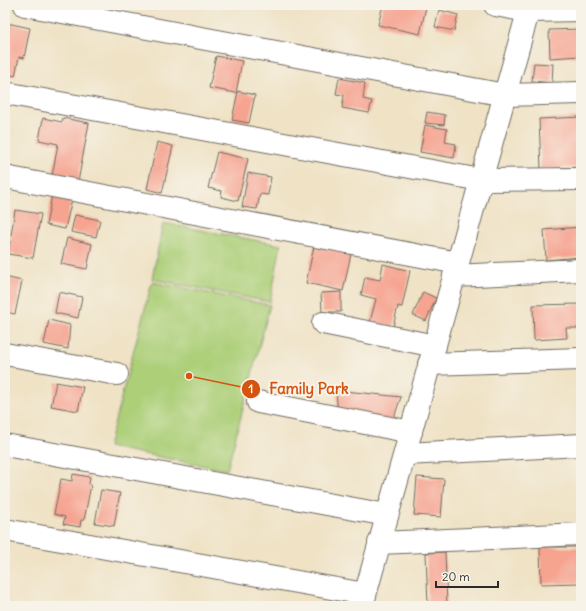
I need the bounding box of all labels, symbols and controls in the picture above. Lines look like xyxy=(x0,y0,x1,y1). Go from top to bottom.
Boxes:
callout: Family Park xyxy=(241,376,357,403)
text: Family Park xyxy=(269,379,349,399)
text: 1 xyxy=(249,381,253,396)
scale bar xyxy=(436,563,498,589)
text: 20 m xyxy=(442,569,470,584)

